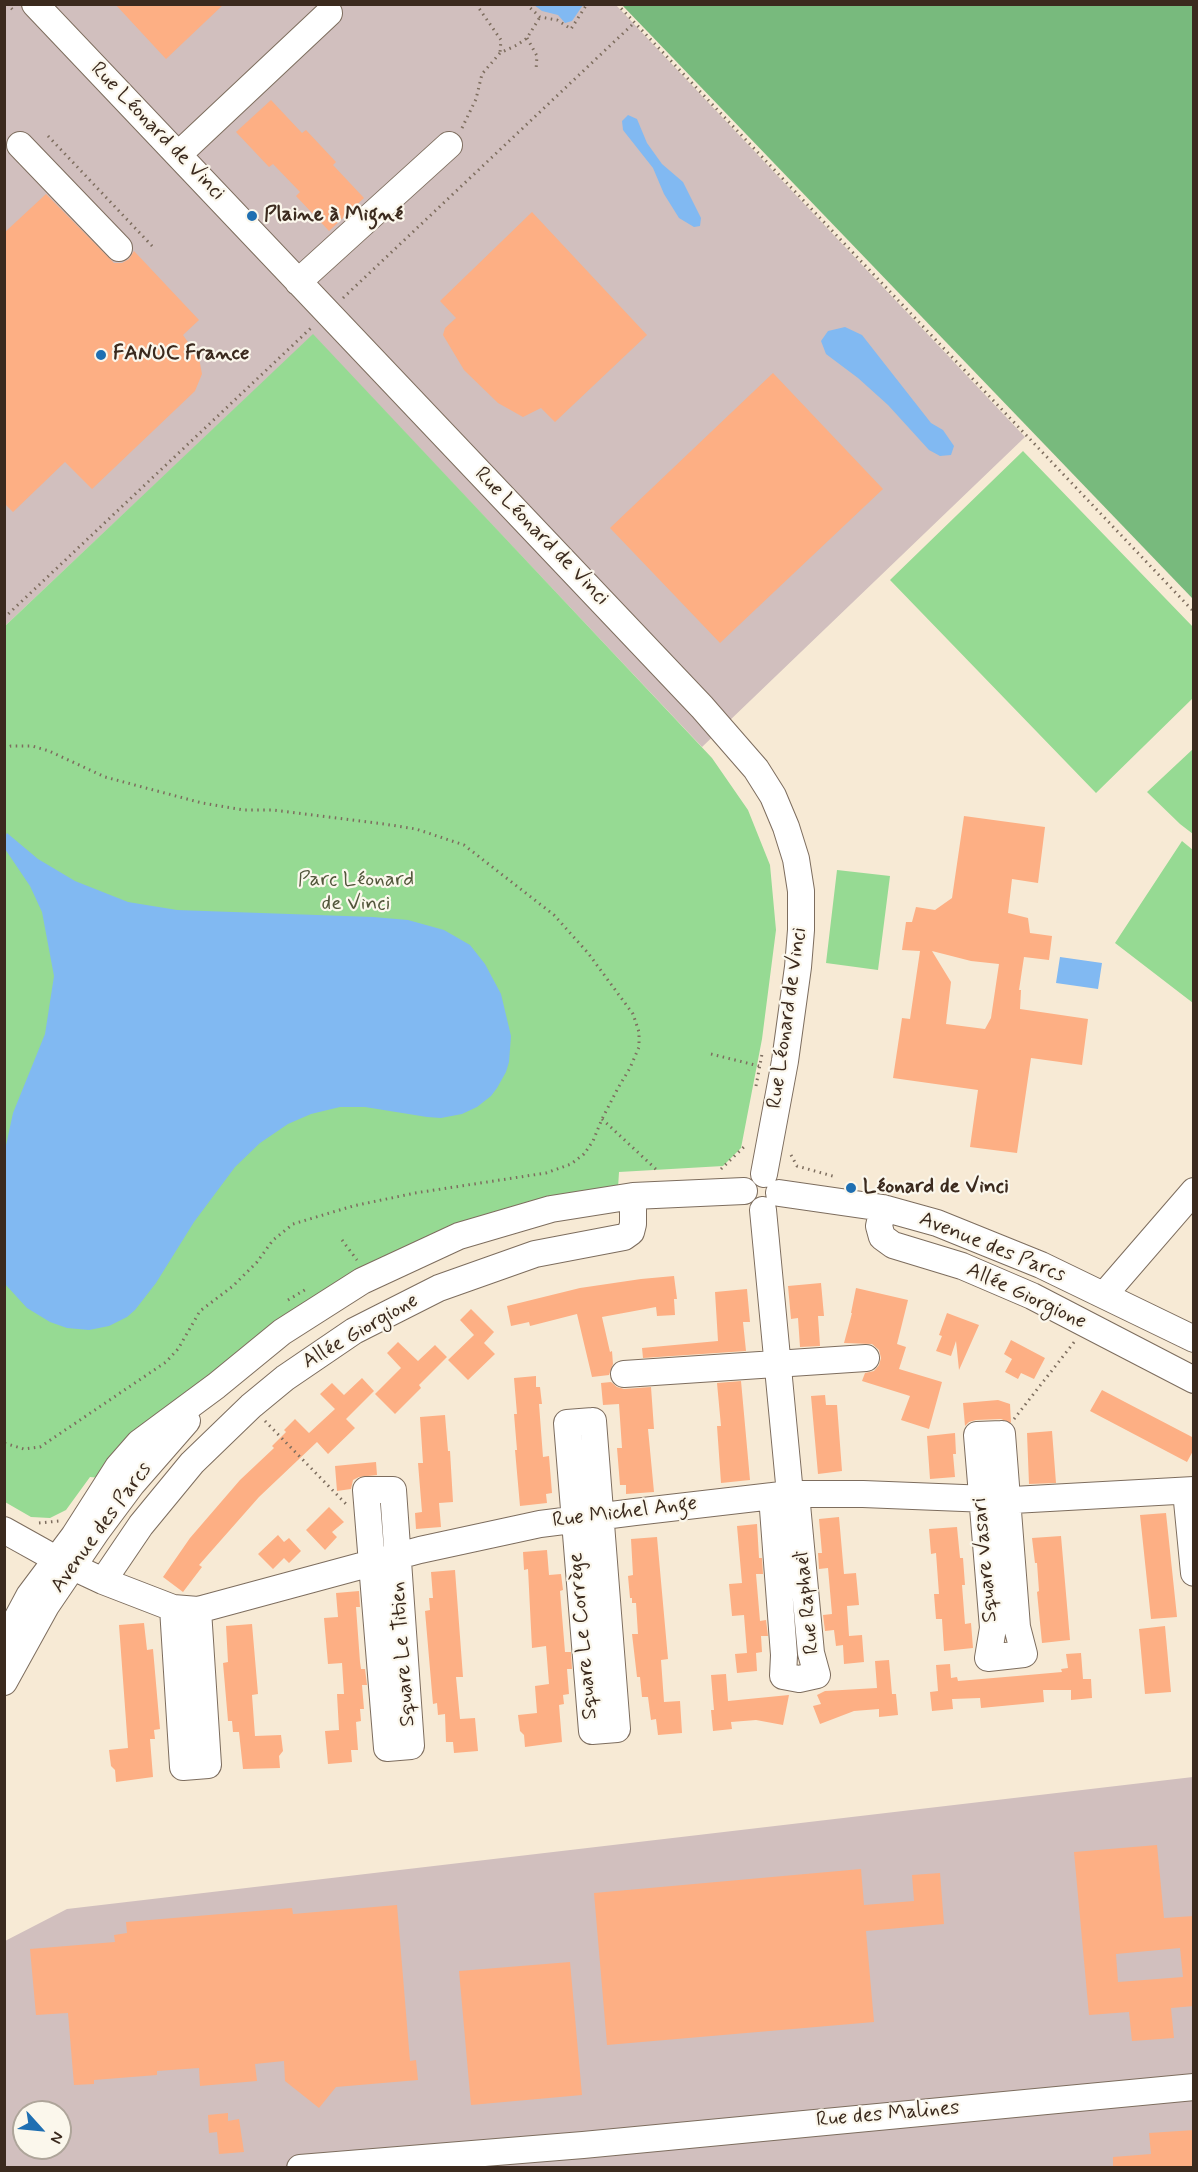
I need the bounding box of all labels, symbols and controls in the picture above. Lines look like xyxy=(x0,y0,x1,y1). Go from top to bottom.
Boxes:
street label: Rue Léonard de Vinci xyxy=(84,57,230,207)
place label: Plaine à Migné xyxy=(264,203,403,229)
marker: Plaine à Migné xyxy=(245,209,259,223)
place label: FANUC France xyxy=(113,342,249,368)
marker: FANUC France xyxy=(94,348,108,362)
street label: Rue Léonard de Vinci xyxy=(468,462,614,612)
park label: Parc Léonard de Vinci xyxy=(298,868,414,918)
street label: Rue Léonard de Vinci xyxy=(763,926,813,1110)
place label: Léonard de Vinci xyxy=(863,1175,1009,1201)
marker: Léonard de Vinci xyxy=(844,1181,858,1195)
street label: Avenue des Parcs xyxy=(915,1207,1069,1289)
street label: Allée Giorgione xyxy=(962,1258,1090,1336)
street label: Allée Giorgione xyxy=(299,1289,423,1375)
street label: Avenue des Parcs xyxy=(46,1458,158,1598)
street label: Rue Michel Ange xyxy=(551,1492,699,1534)
street label: Square Vasari xyxy=(968,1497,1004,1623)
street label: Square Le Corrège xyxy=(564,1551,604,1721)
street label: Rue Raphaël xyxy=(790,1551,826,1655)
street label: Square Le Titien xyxy=(386,1581,422,1727)
street label: Rue des Malines xyxy=(815,2096,961,2134)
north arrow xyxy=(12,2100,72,2160)
text: N xyxy=(45,2128,68,2147)

